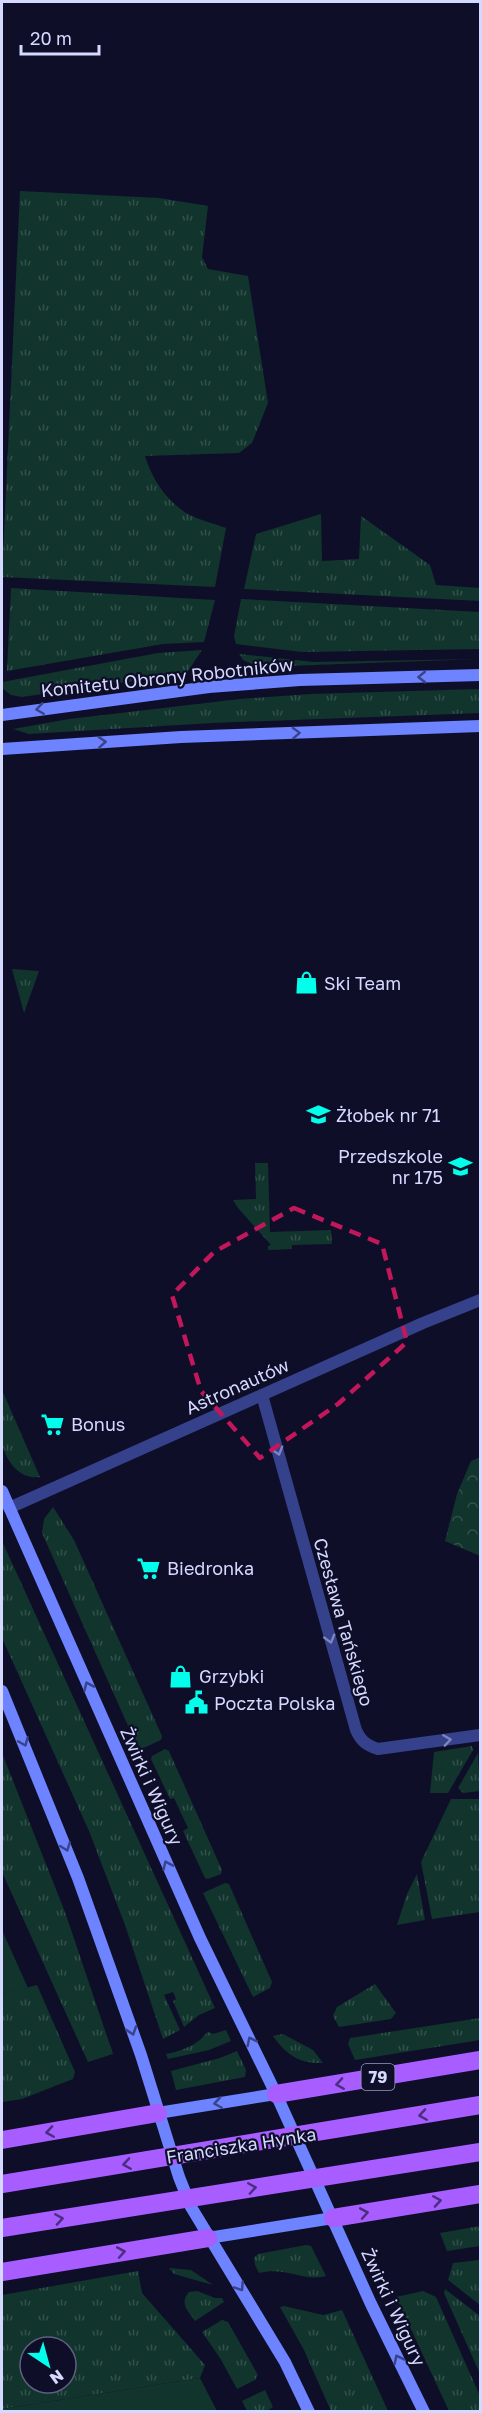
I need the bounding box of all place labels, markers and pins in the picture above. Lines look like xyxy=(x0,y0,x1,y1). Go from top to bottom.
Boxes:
shop icon: Ski Team xyxy=(293,970,319,996)
place label: Ski Team xyxy=(324,972,401,994)
school or university icon: Żłobek nr 71 xyxy=(305,1102,331,1128)
place label: Żłobek nr 71 xyxy=(336,1104,441,1126)
place label: Przedszkole nr 175 xyxy=(338,1145,443,1188)
school or university icon: Przedszkole nr 175 xyxy=(448,1153,474,1179)
supermarket icon: Bonus xyxy=(40,1411,66,1437)
place label: Bonus xyxy=(71,1413,125,1435)
supermarket icon: Biedronka xyxy=(136,1555,162,1581)
place label: Biedronka xyxy=(167,1557,254,1579)
shop icon: Grzybki xyxy=(168,1663,194,1689)
place label: Grzybki xyxy=(199,1665,264,1687)
public building icon: Poczta Polska xyxy=(183,1690,209,1716)
place label: Poczta Polska xyxy=(214,1692,336,1714)

